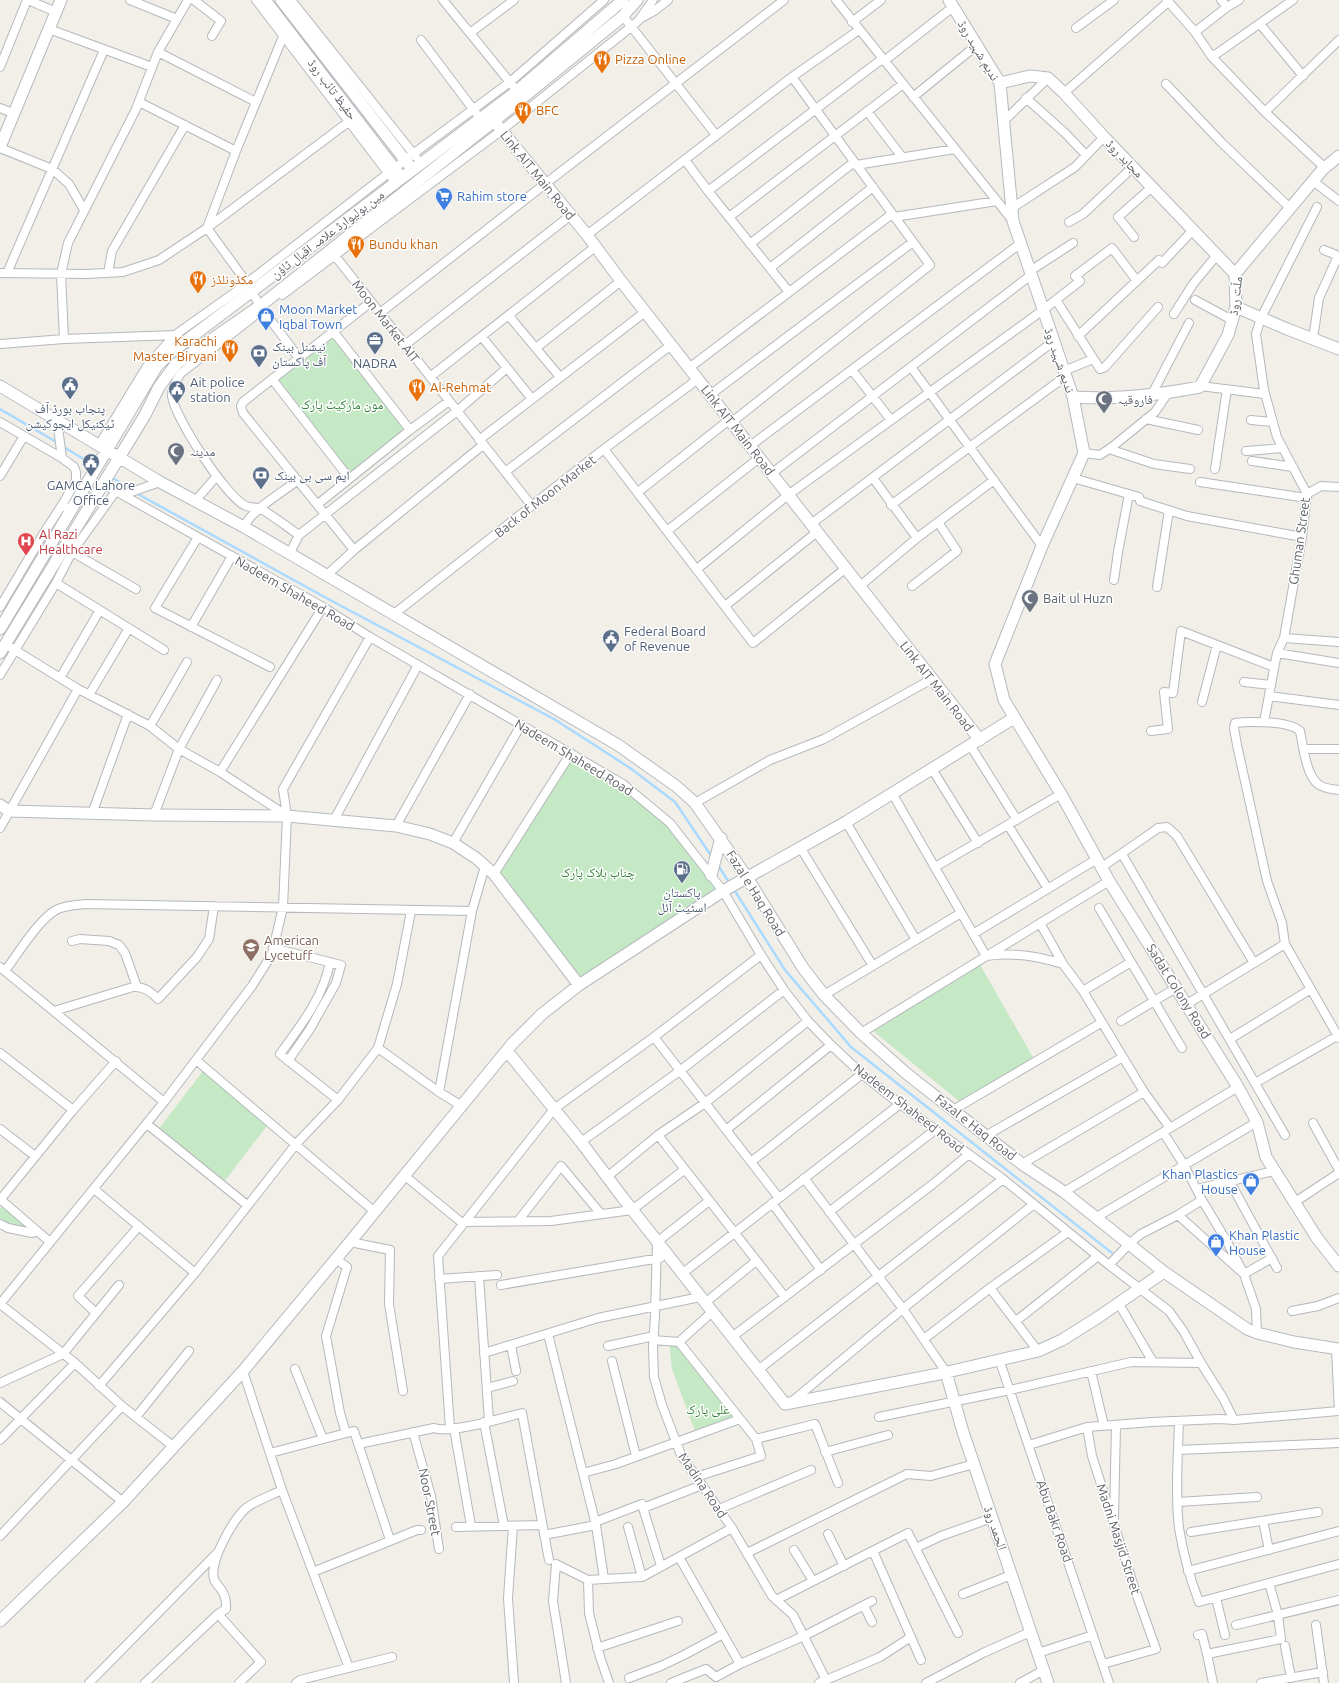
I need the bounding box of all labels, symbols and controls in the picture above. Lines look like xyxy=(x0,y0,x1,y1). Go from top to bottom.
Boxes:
street label: ندیم شہید روڈ xyxy=(954,17,1003,84)
restaurant icon: Pizza Online xyxy=(592,49,612,74)
place label: Pizza Online xyxy=(615,52,686,66)
street label: حفیظ تائب روڈ xyxy=(304,56,360,123)
restaurant icon: BFC xyxy=(513,100,533,125)
place label: BFC xyxy=(536,103,559,117)
street label: Link AIT Main Road xyxy=(498,128,578,222)
street label: مجاہد روڈ xyxy=(1102,136,1146,181)
supermarket icon: Rahim store xyxy=(434,186,454,211)
street label: مین بولیوارڈ علامہ اقبال ٹاؤن xyxy=(268,187,388,283)
place label: Rahim store xyxy=(457,189,527,203)
restaurant icon: Bundu khan xyxy=(346,234,366,259)
place label: Bundu khan xyxy=(369,237,438,251)
restaurant icon: مکڈونلڈز xyxy=(188,269,208,294)
place label: مکڈونلڈز xyxy=(210,272,253,288)
street label: ملّت روڈ xyxy=(1226,276,1246,317)
street label: Moon Market AIT xyxy=(350,277,422,365)
place label: Moon Market Iqbal Town xyxy=(279,302,357,331)
shop icon: Moon Market Iqbal Town xyxy=(256,306,276,331)
street label: ندیم شہید روڈ xyxy=(1040,326,1078,395)
office icon: NADRA xyxy=(365,330,385,355)
place label: Karachi Master Biryani xyxy=(133,334,217,363)
restaurant icon: Karachi Master Biryani xyxy=(220,338,240,363)
place label: نیشنل بینک آف پاکستان xyxy=(272,339,327,370)
bank icon: نیشنل بینک آف پاکستان xyxy=(249,343,269,368)
place label: NADRA xyxy=(353,356,397,370)
public building icon: پنجاب بورڈ آف ٹیکنیکل ایجوکیشن xyxy=(60,375,80,400)
place label: Ait police station xyxy=(190,375,245,404)
restaurant icon: Al-Rehmat xyxy=(407,377,427,402)
public building icon: Ait police station xyxy=(167,379,187,404)
place label: Al-Rehmat xyxy=(430,380,491,394)
street label: Link AIT Main Road xyxy=(699,382,777,478)
mosque icon: فاروقیہ xyxy=(1094,389,1114,414)
place label: فاروقیہ xyxy=(1117,392,1153,408)
park label: مون مارکیٹ پارک xyxy=(301,397,383,413)
place label: پنجاب بورڈ آف ٹیکنیکل ایجوکیشن xyxy=(26,401,114,432)
mosque icon: مدینہ xyxy=(166,441,186,466)
place label: مدینہ xyxy=(189,444,215,459)
public building icon: GAMCA Lahore Office xyxy=(81,452,101,477)
street label: Back of Moon Market xyxy=(492,452,598,540)
bank icon: ایم سی بی بینک xyxy=(251,465,271,490)
place label: ایم سی بی بینک xyxy=(274,468,349,484)
place label: GAMCA Lahore Office xyxy=(47,478,135,507)
street label: Ghuman Street xyxy=(1286,496,1312,586)
place label: Al Razi Healthcare xyxy=(39,527,103,556)
hospital icon: Al Razi Healthcare xyxy=(16,531,36,556)
street label: Nadeem Shaheed Road xyxy=(233,553,357,633)
mosque icon: Bait ul Huzn xyxy=(1020,588,1040,613)
place label: Bait ul Huzn xyxy=(1043,591,1113,605)
place label: Federal Board of Revenue xyxy=(624,624,706,653)
public building icon: Federal Board of Revenue xyxy=(601,628,621,653)
street label: Link AIT Main Road xyxy=(898,638,976,734)
street label: Nadeem Shaheed Road xyxy=(512,716,636,798)
street label: Fazal e Haq Road xyxy=(724,848,788,938)
fuel station icon: پاکستان اسٹیٹ آئل xyxy=(672,859,692,884)
park label: چناب بلاک پارک xyxy=(561,865,635,881)
place label: پاکستان اسٹیٹ آئل xyxy=(658,885,706,916)
place label: American Lycetuff xyxy=(264,933,319,962)
school or university icon: American Lycetuff xyxy=(241,937,261,962)
street label: Sadat Colony Road xyxy=(1144,941,1214,1041)
street label: Nadeem Shaheed Road xyxy=(851,1061,967,1155)
street label: Fazal e Haq Road xyxy=(933,1091,1019,1163)
place label: Khan Plastics House xyxy=(1162,1167,1238,1196)
shop icon: Khan Plastics House xyxy=(1241,1171,1261,1196)
place label: Khan Plastic House xyxy=(1229,1228,1299,1257)
shop icon: Khan Plastic House xyxy=(1206,1232,1226,1257)
park label: علی پارک xyxy=(686,1402,730,1418)
street label: Madina Road xyxy=(676,1450,730,1520)
street label: Noor Street xyxy=(417,1467,443,1537)
street label: Abu Bakr Road xyxy=(1034,1478,1076,1564)
street label: Madni Masjid Street xyxy=(1094,1482,1144,1596)
street label: الحمد روڈ xyxy=(980,1504,1010,1552)

